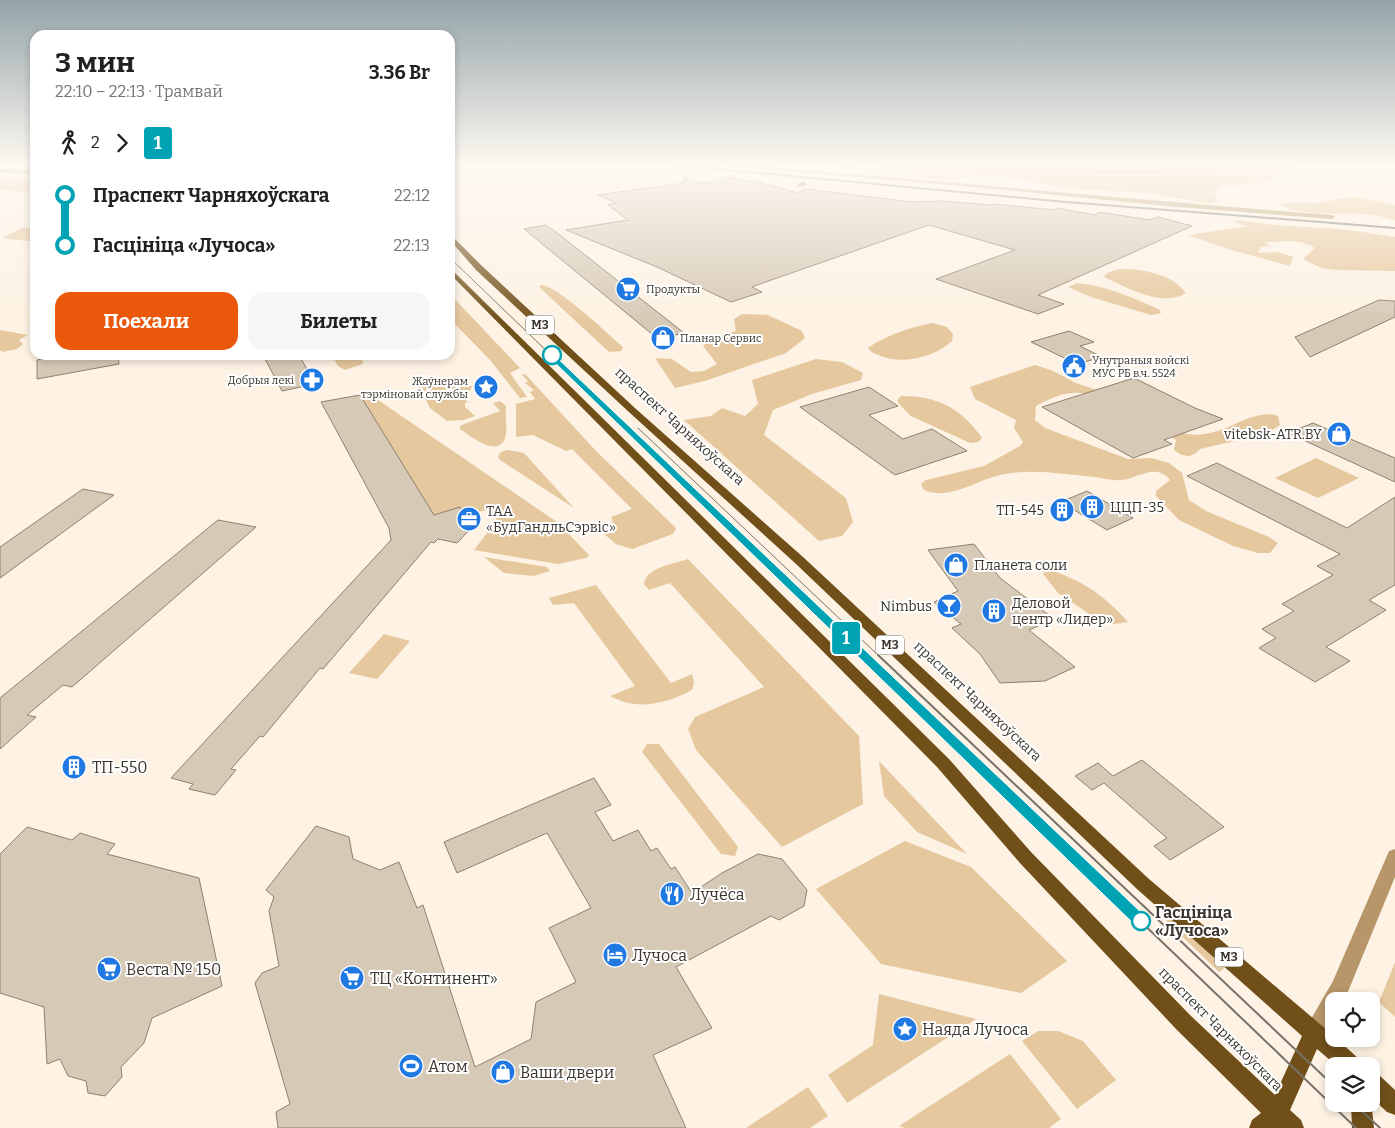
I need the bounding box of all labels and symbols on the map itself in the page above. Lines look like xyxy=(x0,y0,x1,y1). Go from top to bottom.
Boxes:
supermarket icon: Продукты xyxy=(615,276,641,302)
place label: Продукты xyxy=(646,283,701,296)
road number: М3 xyxy=(526,316,554,334)
shop icon: Планар Сервис xyxy=(650,325,676,351)
place label: Планар Сервис xyxy=(680,332,762,345)
unlabelled marker xyxy=(542,345,562,365)
public building icon: Унутраныя войскі МУС РБ в.ч. 5524 xyxy=(1061,353,1087,379)
place label: Унутраныя войскі МУС РБ в.ч. 5524 xyxy=(1092,354,1190,380)
street label: праспект Чарняхоўскага xyxy=(612,364,748,489)
pharmacy icon: Добрыя лекі xyxy=(299,367,325,393)
place label: Добрыя лекі xyxy=(228,374,295,387)
place icon: Жаўнерам тэрміновай службы xyxy=(473,374,499,400)
place label: Жаўнерам тэрміновай службы xyxy=(361,375,468,401)
shop icon: vitebsk-ATR.BY xyxy=(1326,421,1352,447)
place label: vitebsk-ATR.BY xyxy=(1223,426,1322,443)
building icon: ЦЦП-35 xyxy=(1079,494,1105,520)
building icon: ТП-545 xyxy=(1049,497,1075,523)
place label: ЦЦП-35 xyxy=(1110,499,1164,516)
place label: ТП-545 xyxy=(996,502,1044,519)
place label: ТАА «БудГандльСэрвіс» xyxy=(486,503,616,536)
office icon: ТАА «БудГандльСэрвіс» xyxy=(456,506,482,532)
shop icon: Планета соли xyxy=(943,552,969,578)
place label: Планета соли xyxy=(974,557,1067,574)
bar icon: Nimbus xyxy=(936,593,962,619)
place label: Деловой центр «Лидер» xyxy=(1012,595,1113,628)
place label: Nimbus xyxy=(880,598,932,615)
building icon: Деловой центр «Лидер» xyxy=(981,598,1007,624)
line badge: 1 xyxy=(830,622,862,654)
road number: М3 xyxy=(876,636,904,654)
street label: праспект Чарняхоўскага xyxy=(910,638,1045,765)
building icon: ТП-550 xyxy=(61,754,87,780)
place label: ТП-550 xyxy=(92,758,148,777)
restaurant icon: Лучёса xyxy=(659,881,685,907)
place label: Лучёса xyxy=(690,885,745,904)
place label: Гасцініца «Лучоса» xyxy=(1155,903,1232,940)
marker: Гасцініца «Лучоса» xyxy=(1131,911,1151,931)
hotel icon: Лучоса xyxy=(602,942,628,968)
place label: Лучоса xyxy=(632,946,687,965)
road number: М3 xyxy=(1215,948,1243,966)
supermarket icon: Веста № 150 xyxy=(96,956,122,982)
place label: Веста № 150 xyxy=(126,960,221,979)
street label: праспект Чарняхоўскага xyxy=(1155,964,1286,1095)
supermarket icon: ТЦ «Континент» xyxy=(339,965,365,991)
place label: ТЦ «Континент» xyxy=(370,969,498,988)
place icon: Наяда Лучоса xyxy=(892,1016,918,1042)
place label: Наяда Лучоса xyxy=(922,1020,1029,1039)
sports icon: Атом xyxy=(398,1053,424,1079)
place label: Атом xyxy=(428,1057,468,1076)
shop icon: Ваши двери xyxy=(490,1059,516,1085)
place label: Ваши двери xyxy=(520,1063,614,1082)

